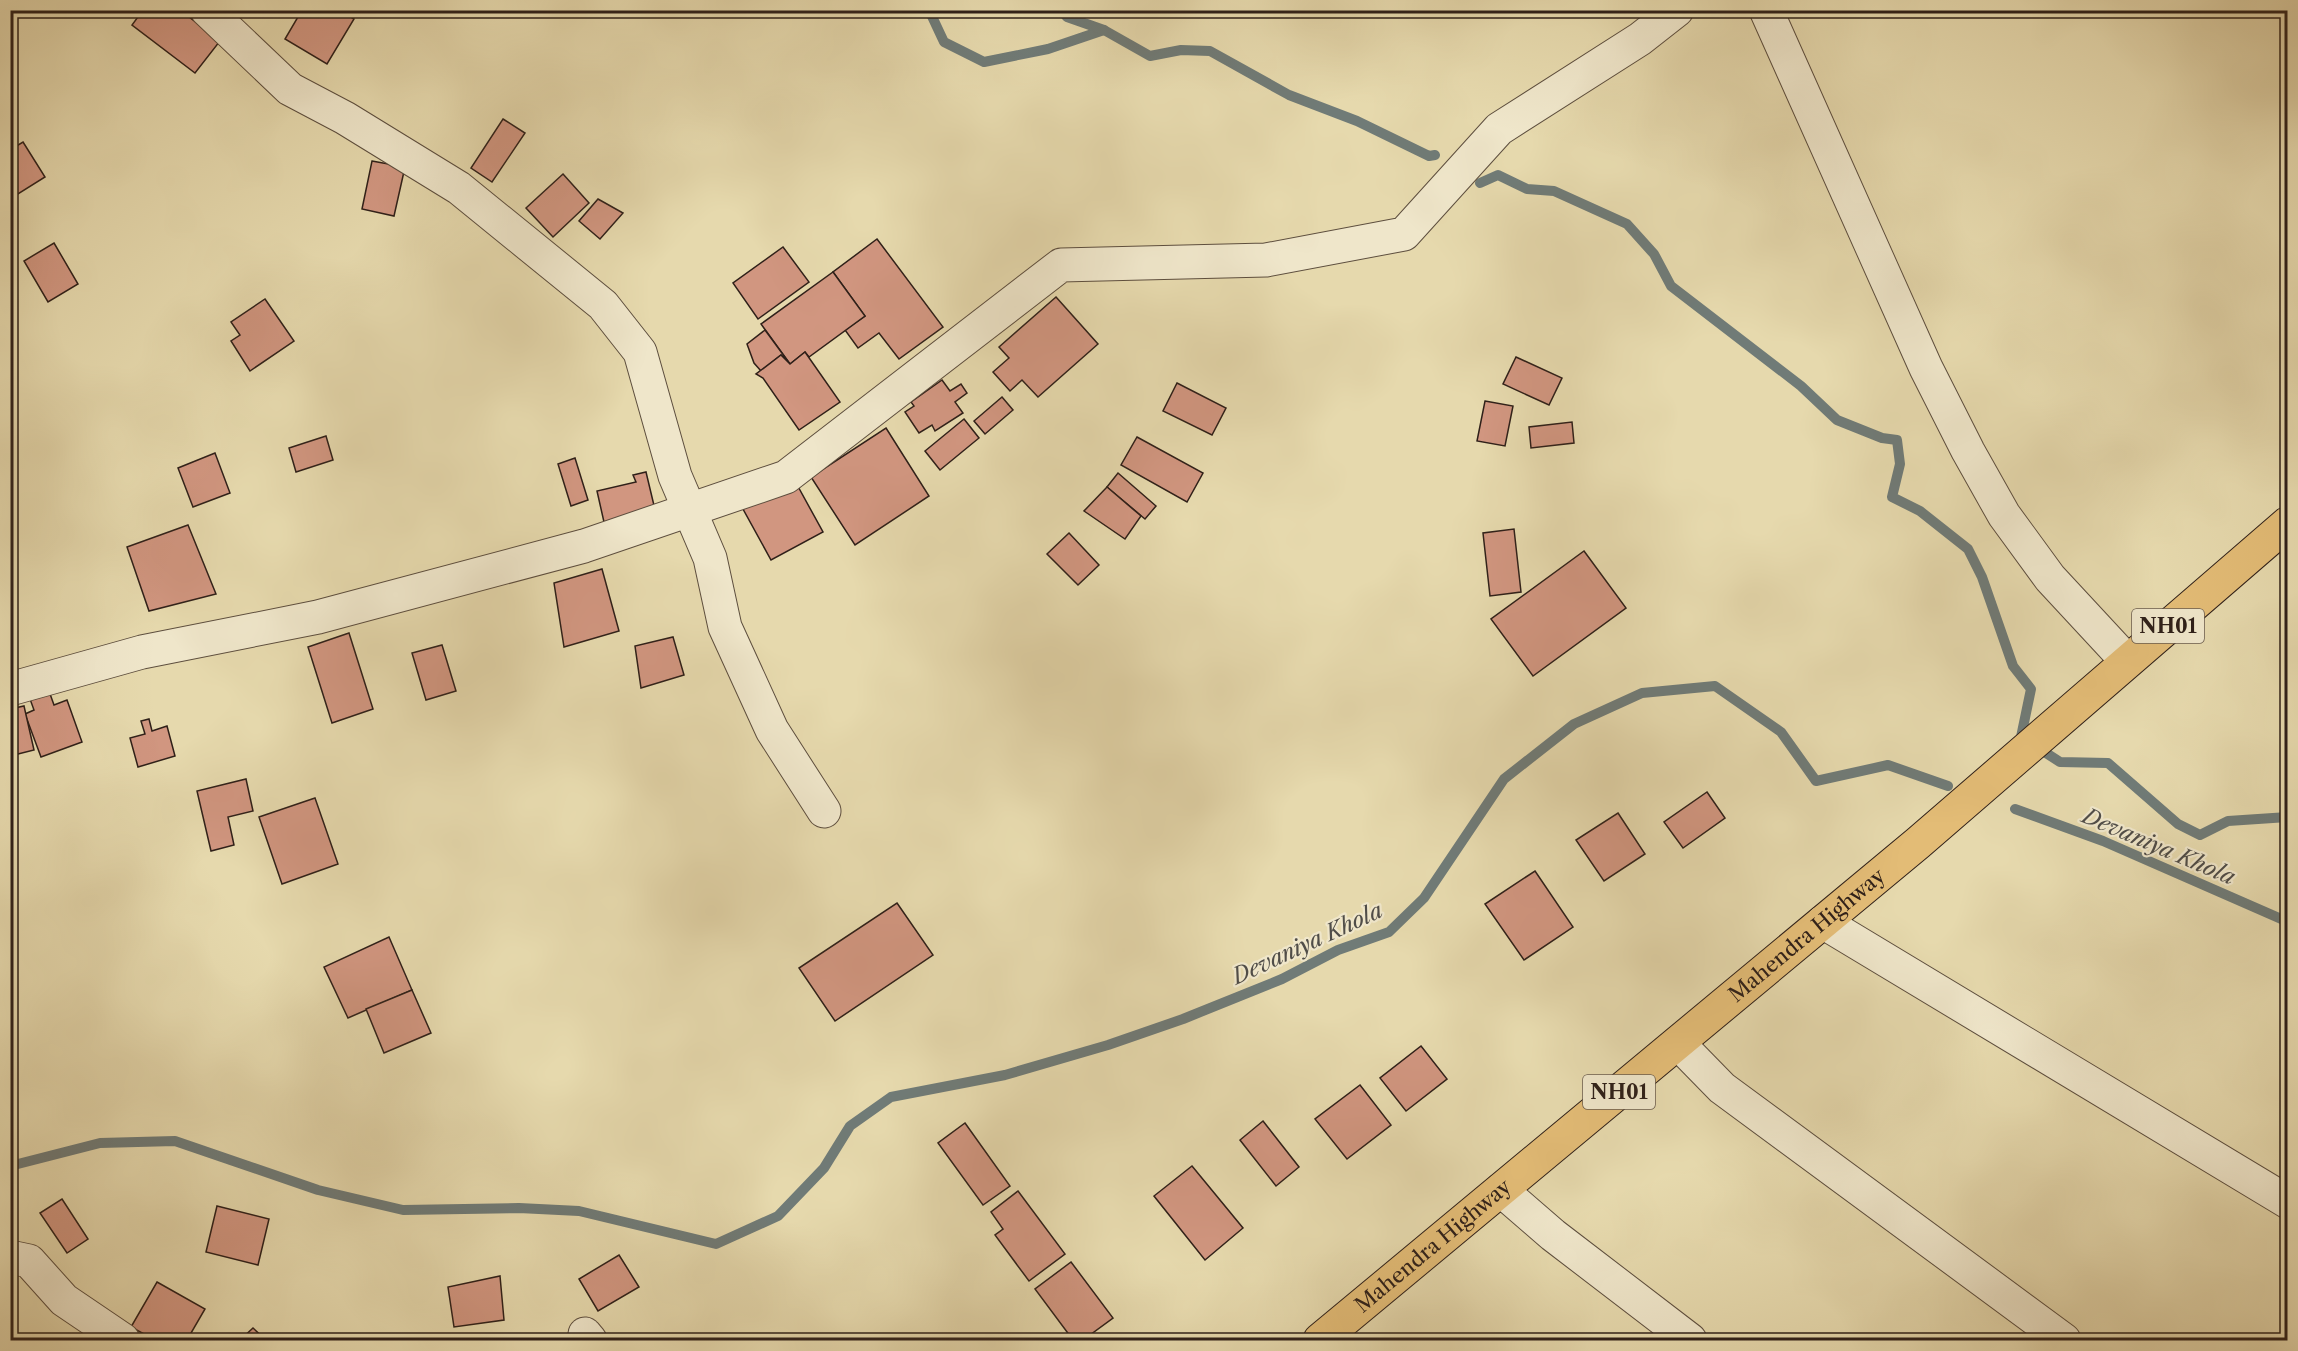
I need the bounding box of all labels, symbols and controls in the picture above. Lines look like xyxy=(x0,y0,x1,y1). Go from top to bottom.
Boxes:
road number: NH01 xyxy=(2132,609,2204,643)
water label: Devaniya Khola xyxy=(2077,801,2239,891)
street label: Mahendra Highway xyxy=(1723,863,1890,1007)
water label: Devaniya Khola xyxy=(1226,897,1387,991)
road number: NH01 xyxy=(1583,1075,1655,1109)
street label: Mahendra Highway xyxy=(1350,1173,1516,1318)

